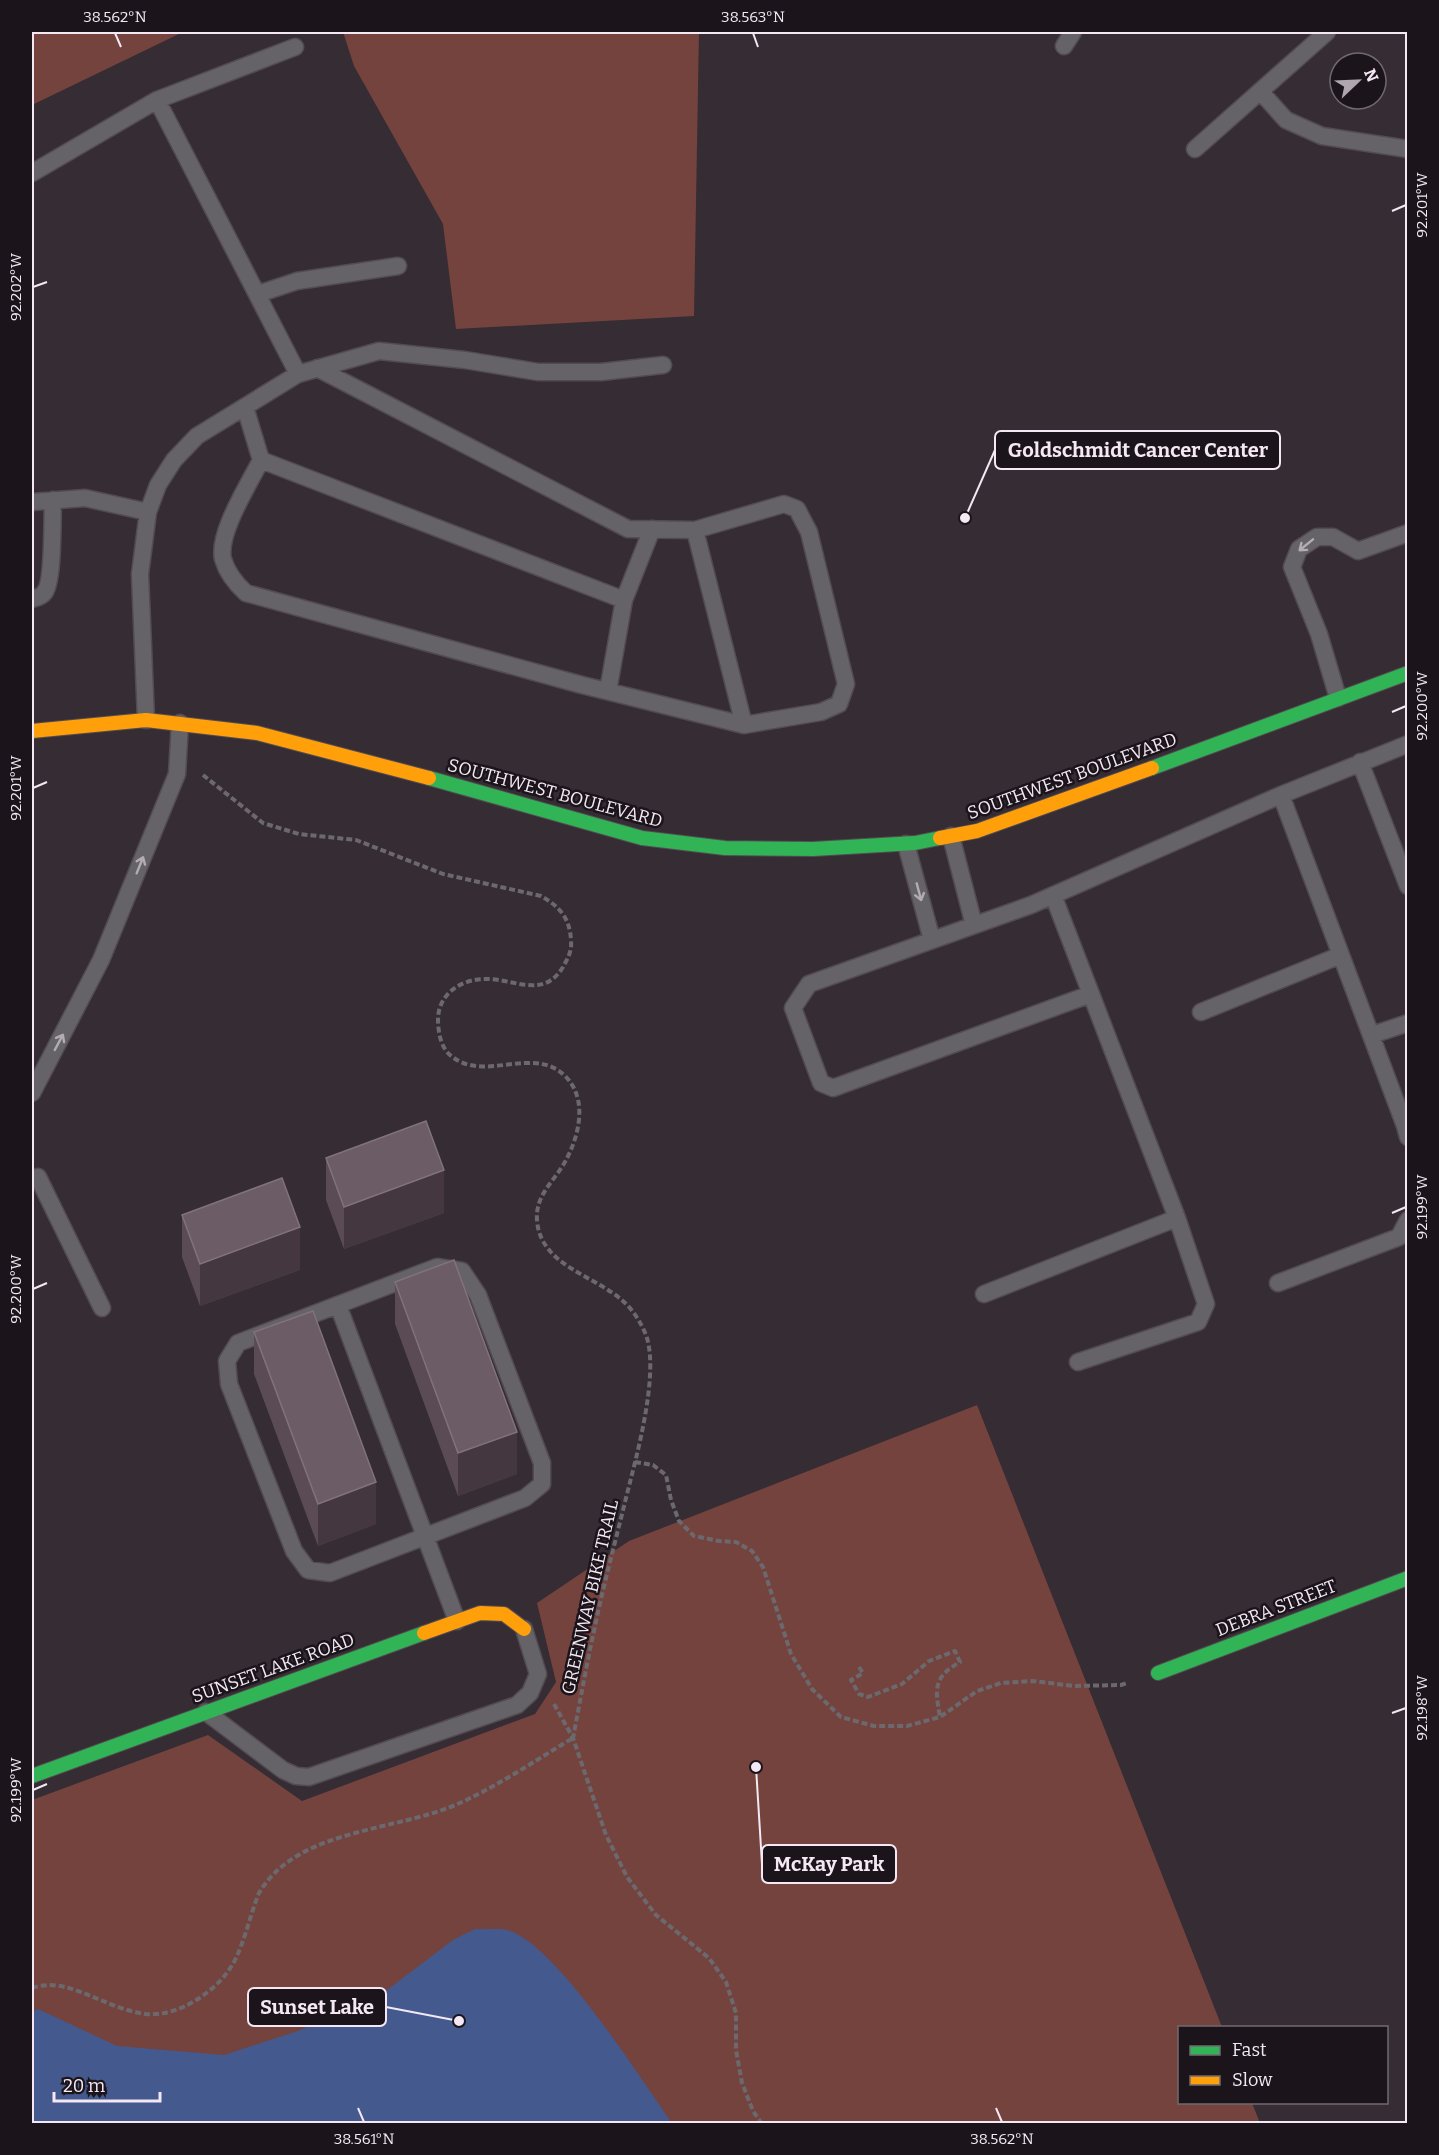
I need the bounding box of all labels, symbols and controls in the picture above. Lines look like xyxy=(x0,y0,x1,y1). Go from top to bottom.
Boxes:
text: 38.562°N xyxy=(83,8,147,26)
text: 38.563°N xyxy=(721,8,785,26)
north arrow xyxy=(1328,51,1388,111)
text: N xyxy=(1360,66,1383,85)
text: 92.201°W xyxy=(1413,172,1431,238)
text: 92.202°W xyxy=(7,252,25,321)
callout: Goldschmidt Cancer Center xyxy=(995,431,1280,469)
text: Goldschmidt Cancer Center xyxy=(1008,438,1269,462)
one-way arrow xyxy=(1298,539,1314,552)
text: 92.200°W xyxy=(1413,671,1431,741)
street label: SOUTHWEST BOULEVARD xyxy=(964,728,1180,824)
street label: SOUTHWEST BOULEVARD xyxy=(445,754,665,832)
text: 92.201°W xyxy=(7,755,25,821)
one-way arrow xyxy=(135,856,146,874)
one-way arrow xyxy=(914,882,925,901)
one-way arrow xyxy=(54,1033,65,1051)
text: 92.199°W xyxy=(1413,1174,1431,1240)
text: 92.200°W xyxy=(7,1254,25,1324)
street label: GREENWAY BIKE TRAIL xyxy=(557,1497,623,1696)
street label: DEBRA STREET xyxy=(1213,1575,1340,1641)
street label: SUNSET LAKE ROAD xyxy=(189,1628,357,1708)
text: 92.198°W xyxy=(1413,1675,1431,1741)
text: 92.199°W xyxy=(7,1757,25,1823)
callout: McKay Park xyxy=(762,1845,896,1883)
text: McKay Park xyxy=(774,1852,884,1876)
callout: Sunset Lake xyxy=(248,1988,386,2026)
text: Sunset Lake xyxy=(260,1995,374,2019)
legend xyxy=(1178,2026,1388,2104)
text: Fast xyxy=(1232,2039,1267,2061)
scale bar xyxy=(54,2065,160,2103)
text: Slow xyxy=(1232,2069,1273,2091)
text: 20 m xyxy=(63,2075,105,2097)
text: 38.561°N xyxy=(334,2130,394,2148)
text: 38.562°N xyxy=(970,2130,1034,2148)

